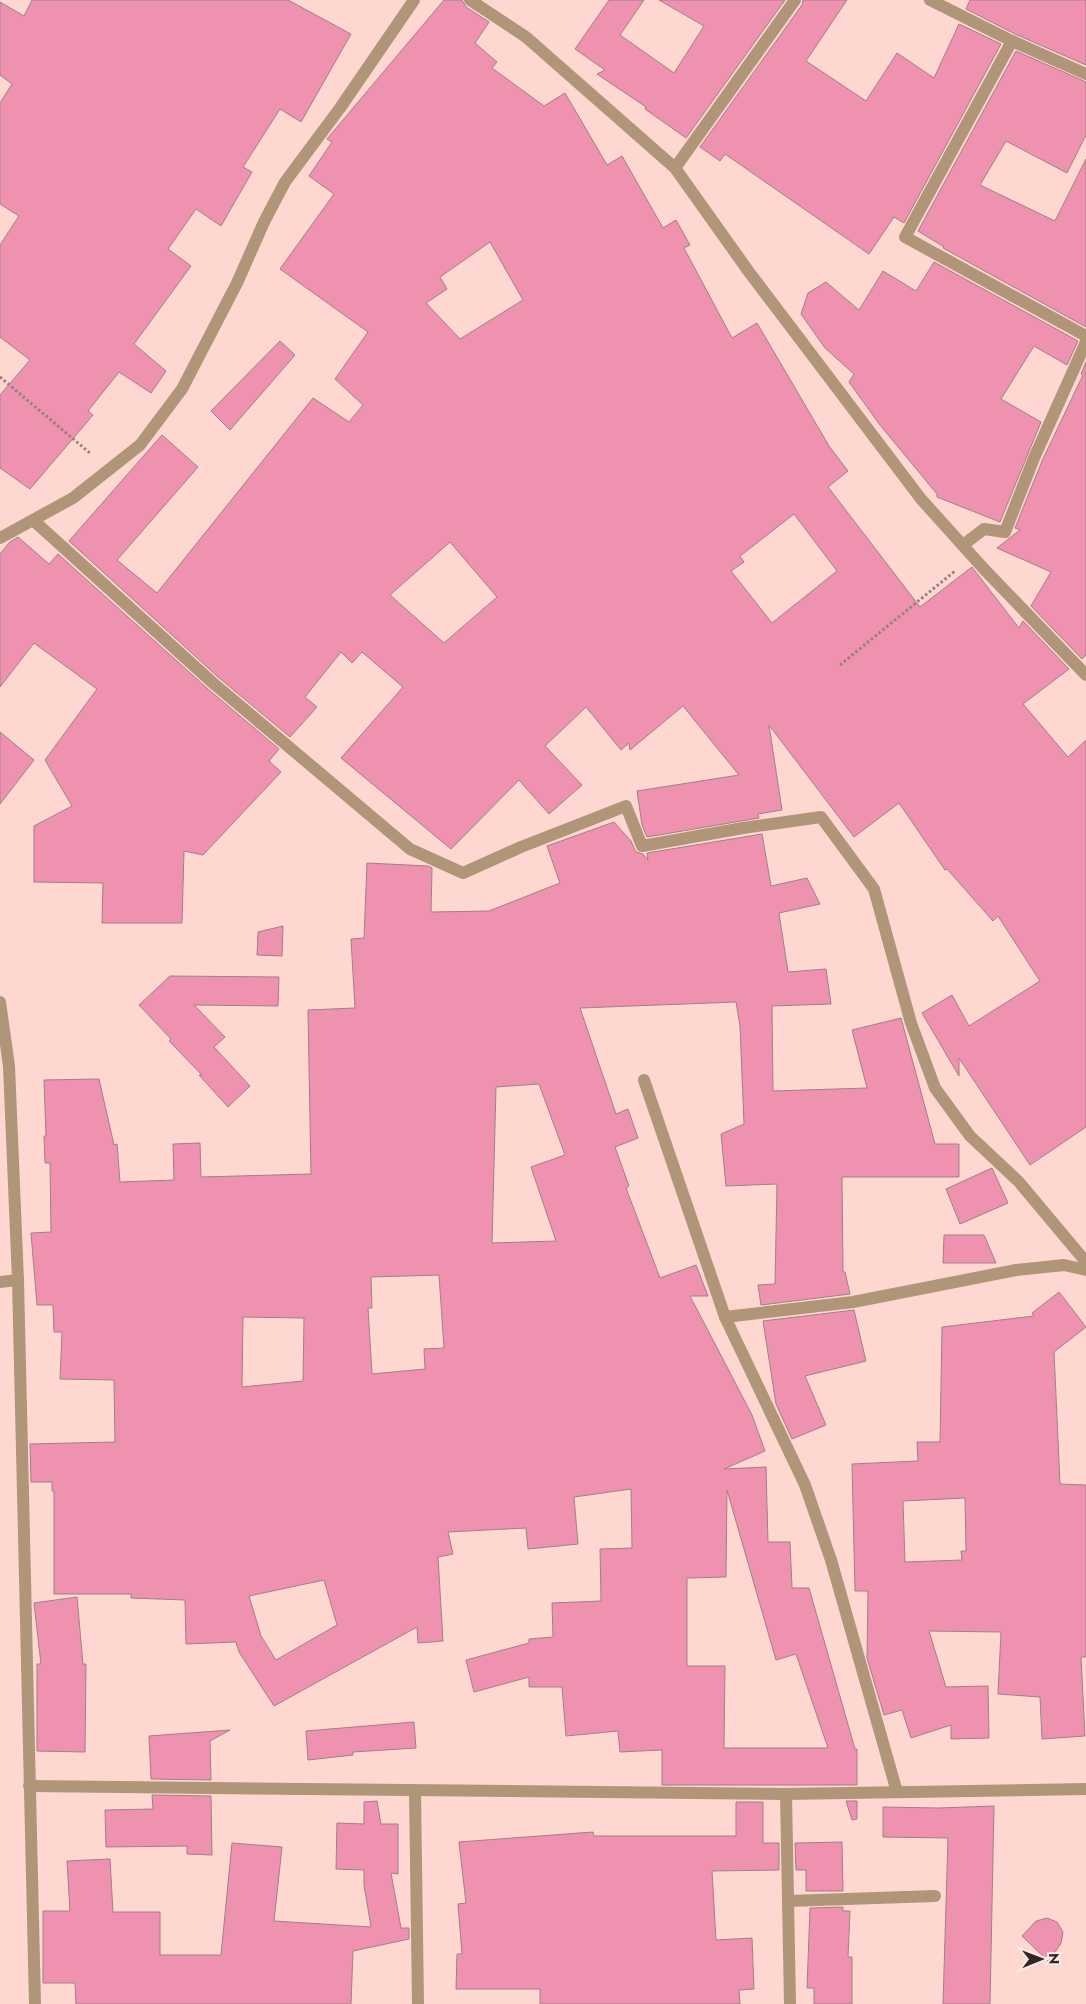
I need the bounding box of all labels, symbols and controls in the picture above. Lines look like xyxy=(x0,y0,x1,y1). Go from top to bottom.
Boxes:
north arrow xyxy=(1016,1934,1066,1984)
text: N xyxy=(1044,1953,1064,1965)

